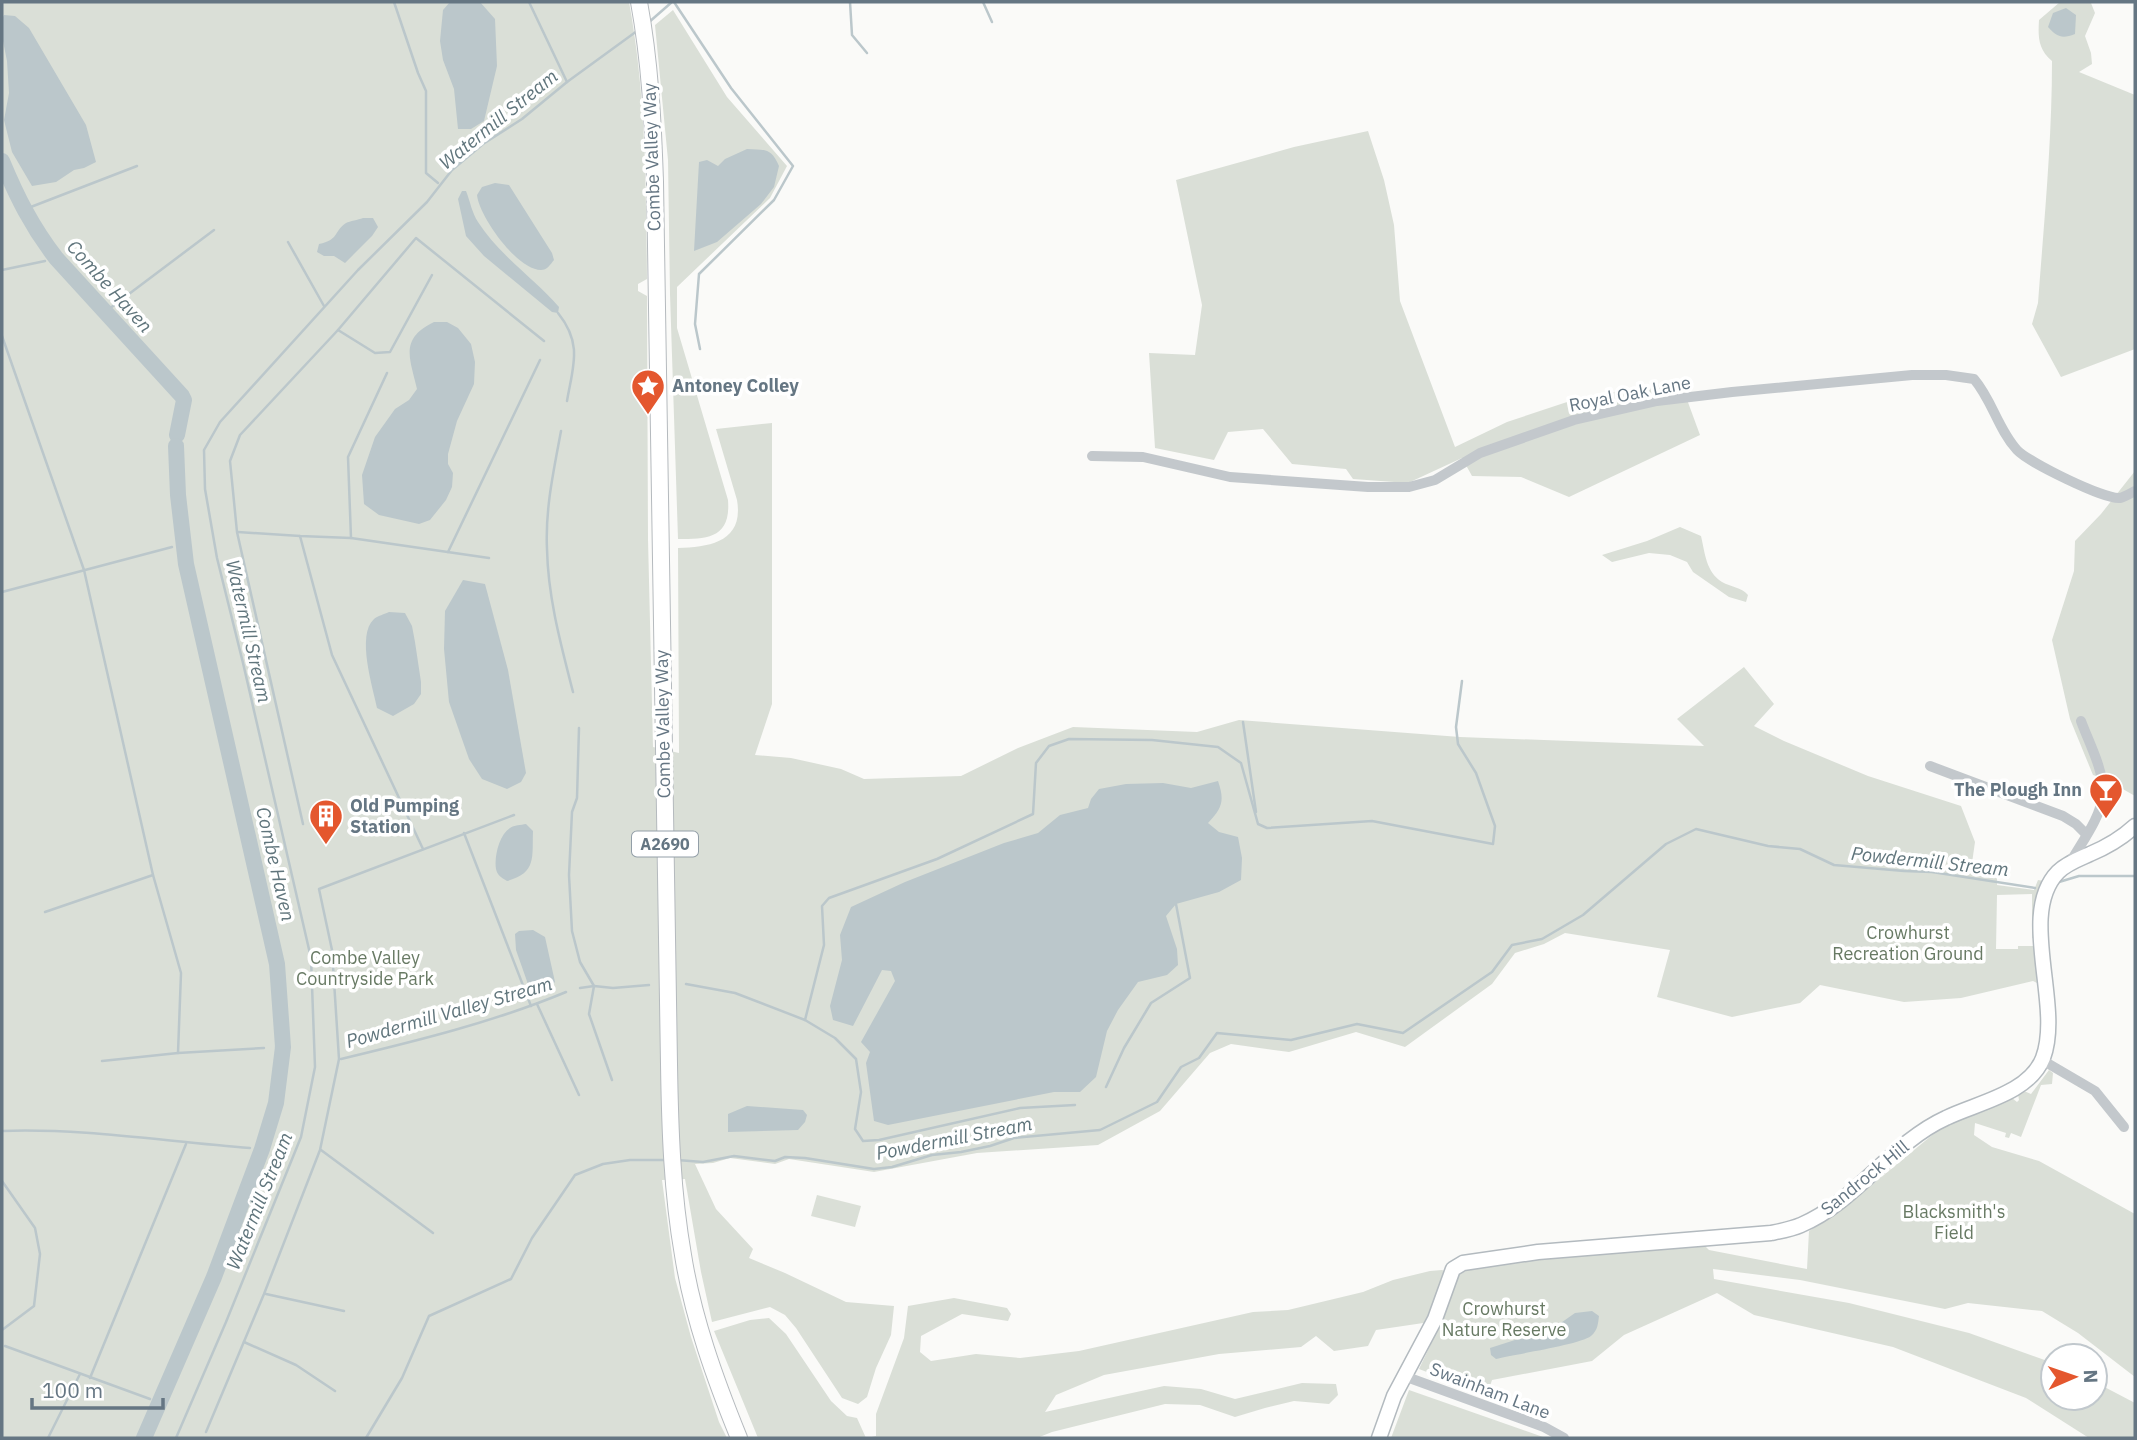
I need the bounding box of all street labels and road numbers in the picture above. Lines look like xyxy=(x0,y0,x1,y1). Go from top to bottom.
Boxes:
street label: Combe Valley Way xyxy=(637,82,666,232)
street label: Royal Oak Lane xyxy=(1567,370,1693,417)
street label: Combe Valley Way xyxy=(650,649,675,799)
road number: A2690 xyxy=(632,832,698,856)
street label: Sandrock Hill xyxy=(1816,1135,1914,1220)
street label: Swainham Lane xyxy=(1427,1357,1554,1424)

